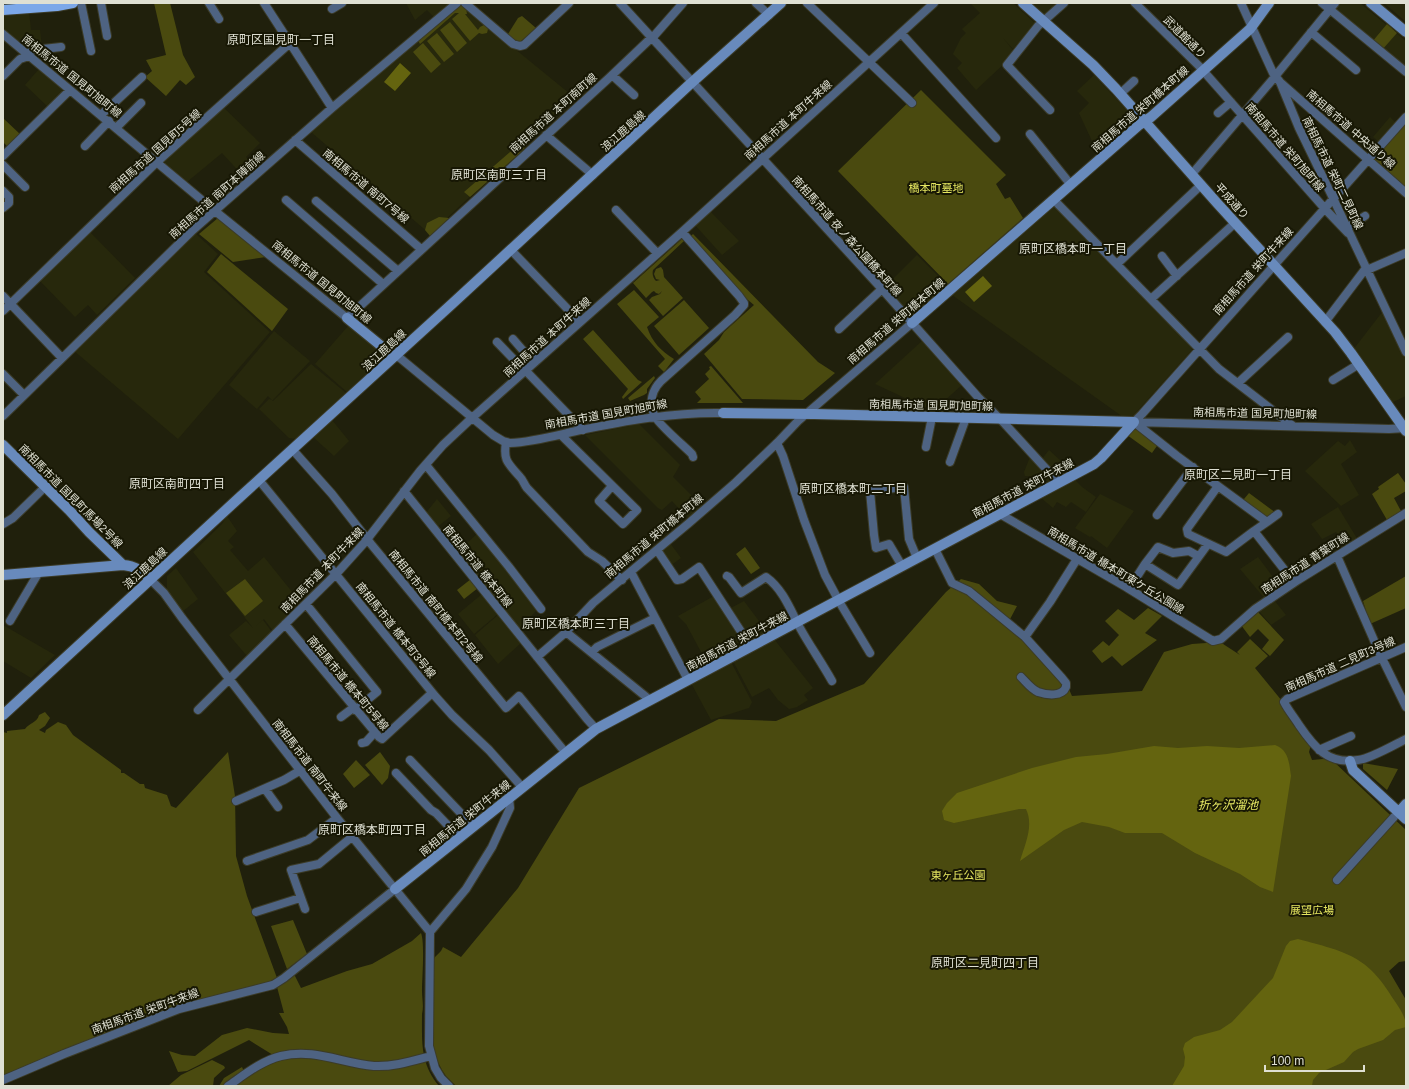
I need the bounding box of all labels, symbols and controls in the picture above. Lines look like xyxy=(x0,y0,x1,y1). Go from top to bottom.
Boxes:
street label: 武道館通り xyxy=(1161,13,1209,61)
street label: 南相馬市道 国見町旭町線 xyxy=(20,32,124,120)
district label: 原町区国見町一丁目 xyxy=(227,33,335,47)
street label: 南相馬市道 栄町橋本町線 xyxy=(1089,64,1191,154)
street label: 南相馬市道 本町南町線 xyxy=(507,71,599,155)
street label: 南相馬市道 本町牛来線 xyxy=(742,78,834,162)
street label: 南相馬市道 中央通り線 xyxy=(1304,87,1398,171)
street label: 南相馬市道 栄町旭町線 xyxy=(1243,100,1327,194)
street label: 南相馬市道 国見町5号線 xyxy=(107,107,203,195)
street label: 浪江鹿島線 xyxy=(599,108,647,154)
street label: 南相馬市道 栄町二見町線 xyxy=(1300,115,1366,231)
street label: 南相馬市道 南町7号線 xyxy=(321,147,411,225)
street label: 南相馬市道 南町本陣前線 xyxy=(167,149,267,241)
district label: 原町区南町三丁目 xyxy=(451,168,547,182)
street label: 南相馬市道 夜ノ森公園橋本町線 xyxy=(790,174,904,298)
street label: 平成通り xyxy=(1213,181,1251,221)
park label: 橋本町墓地 xyxy=(909,182,964,194)
street label: 南相馬市道 栄町牛来線 xyxy=(1211,225,1295,317)
street label: 南相馬市道 国見町旭町線 xyxy=(270,238,374,326)
district label: 原町区橋本町一丁目 xyxy=(1019,242,1127,256)
street label: 南相馬市道 栄町橋本町線 xyxy=(845,276,947,366)
street label: 南相馬市道 本町牛来線 xyxy=(501,295,593,379)
street label: 浪江鹿島線 xyxy=(360,327,408,373)
street label: 南相馬市道 国見町旭町線 xyxy=(544,397,668,431)
street label: 南相馬市道 国見町旭町線 xyxy=(869,398,993,412)
street label: 南相馬市道 国見町旭町線 xyxy=(1193,406,1317,420)
street label: 南相馬市道 国見町馬場2号線 xyxy=(17,442,125,550)
street label: 南相馬市道 栄町牛来線 xyxy=(970,456,1076,520)
district label: 原町区二見町一丁目 xyxy=(1184,468,1292,482)
district label: 原町区南町四丁目 xyxy=(129,477,225,491)
district label: 原町区橋本町二丁目 xyxy=(799,482,907,496)
street label: 南相馬市道 栄町橋本町線 xyxy=(603,492,705,580)
street label: 南相馬市道 橋本町線 xyxy=(441,523,515,609)
street label: 南相馬市道 橋本町東ケ丘公園線 xyxy=(1046,524,1186,616)
street label: 南相馬市道 本町牛来線 xyxy=(278,525,366,615)
street label: 南相馬市道 青葉町線 xyxy=(1259,530,1351,596)
street label: 浪江鹿島線 xyxy=(121,545,169,591)
street label: 南相馬市道 南町橋本町2号線 xyxy=(387,547,485,665)
street label: 南相馬市道 橋本町3号線 xyxy=(354,580,438,680)
street label: 南相馬市道 栄町牛来線 xyxy=(684,609,790,673)
district label: 原町区橋本町三丁目 xyxy=(522,617,630,631)
street label: 南相馬市道 橋本町5号線 xyxy=(305,633,391,733)
street label: 南相馬市道 二見町3号線 xyxy=(1283,634,1397,694)
street label: 南相馬市道 南町牛来線 xyxy=(270,717,350,813)
street label: 南相馬市道 栄町牛来線 xyxy=(417,778,513,858)
water label: 折ヶ沢溜池 xyxy=(1198,798,1259,812)
district label: 原町区橋本町四丁目 xyxy=(318,823,426,837)
park label: 東ヶ丘公園 xyxy=(931,869,986,881)
park label: 展望広場 xyxy=(1290,904,1334,916)
district label: 原町区二見町四丁目 xyxy=(931,956,1039,970)
street label: 南相馬市道 栄町牛来線 xyxy=(90,986,200,1036)
scale bar xyxy=(1265,1047,1364,1073)
text: 100 m xyxy=(1271,1054,1304,1068)

